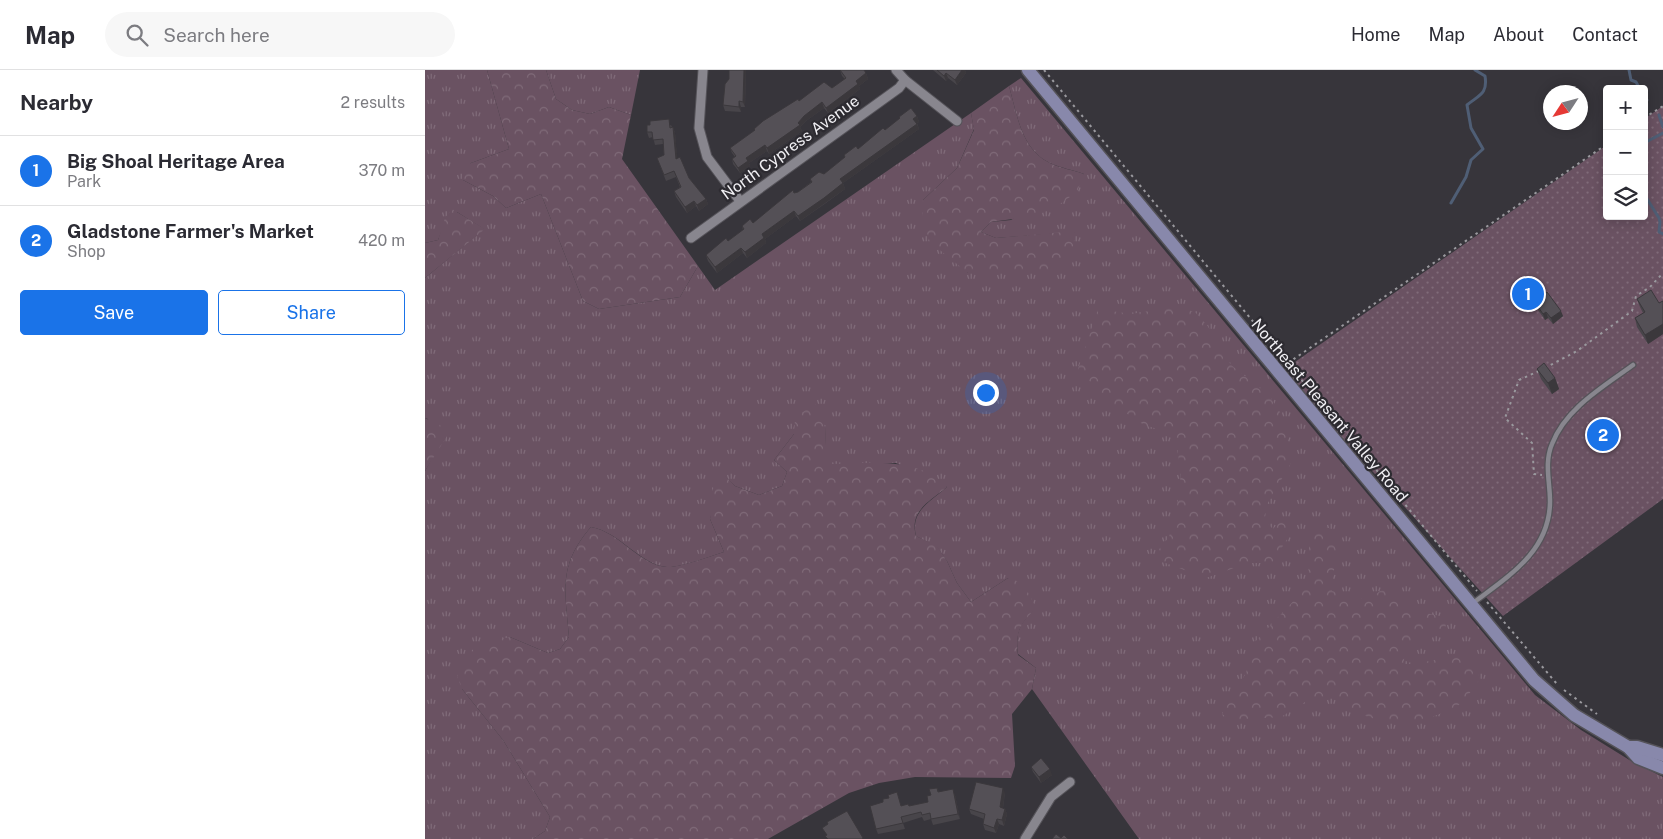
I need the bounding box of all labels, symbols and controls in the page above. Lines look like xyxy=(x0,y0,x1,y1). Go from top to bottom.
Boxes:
search box xyxy=(105,12,455,57)
text: Map xyxy=(25,21,75,49)
icon: search xyxy=(123,21,151,49)
text: Search here xyxy=(163,24,270,46)
text: Home xyxy=(1351,24,1401,45)
text: Map xyxy=(1429,24,1465,45)
text: About xyxy=(1493,24,1544,45)
text: Contact xyxy=(1572,24,1638,45)
north arrow xyxy=(1543,85,1588,130)
map controls xyxy=(1603,85,1648,220)
button: + xyxy=(1603,85,1648,130)
text: Nearby xyxy=(20,90,93,115)
street label: North Cypress Avenue xyxy=(718,91,863,204)
text: 2 results xyxy=(340,93,405,112)
button: − xyxy=(1603,130,1648,175)
text: Big Shoal Heritage Area xyxy=(67,150,285,172)
text: 1 xyxy=(33,161,39,180)
text: 370 m xyxy=(358,161,405,180)
text: Park xyxy=(67,172,101,191)
button: layers xyxy=(1603,175,1648,220)
text: Gladstone Farmer's Market xyxy=(67,220,314,242)
text: 2 xyxy=(31,231,41,250)
text: 420 m xyxy=(358,231,405,250)
text: Shop xyxy=(67,242,106,261)
pin: 1 xyxy=(1512,275,1544,313)
button: Save xyxy=(20,290,208,335)
button: Share xyxy=(218,290,405,335)
street label: Northeast Pleasant Valley Road xyxy=(1247,315,1412,506)
your location xyxy=(973,380,999,406)
pin: 2 xyxy=(1587,416,1619,454)

